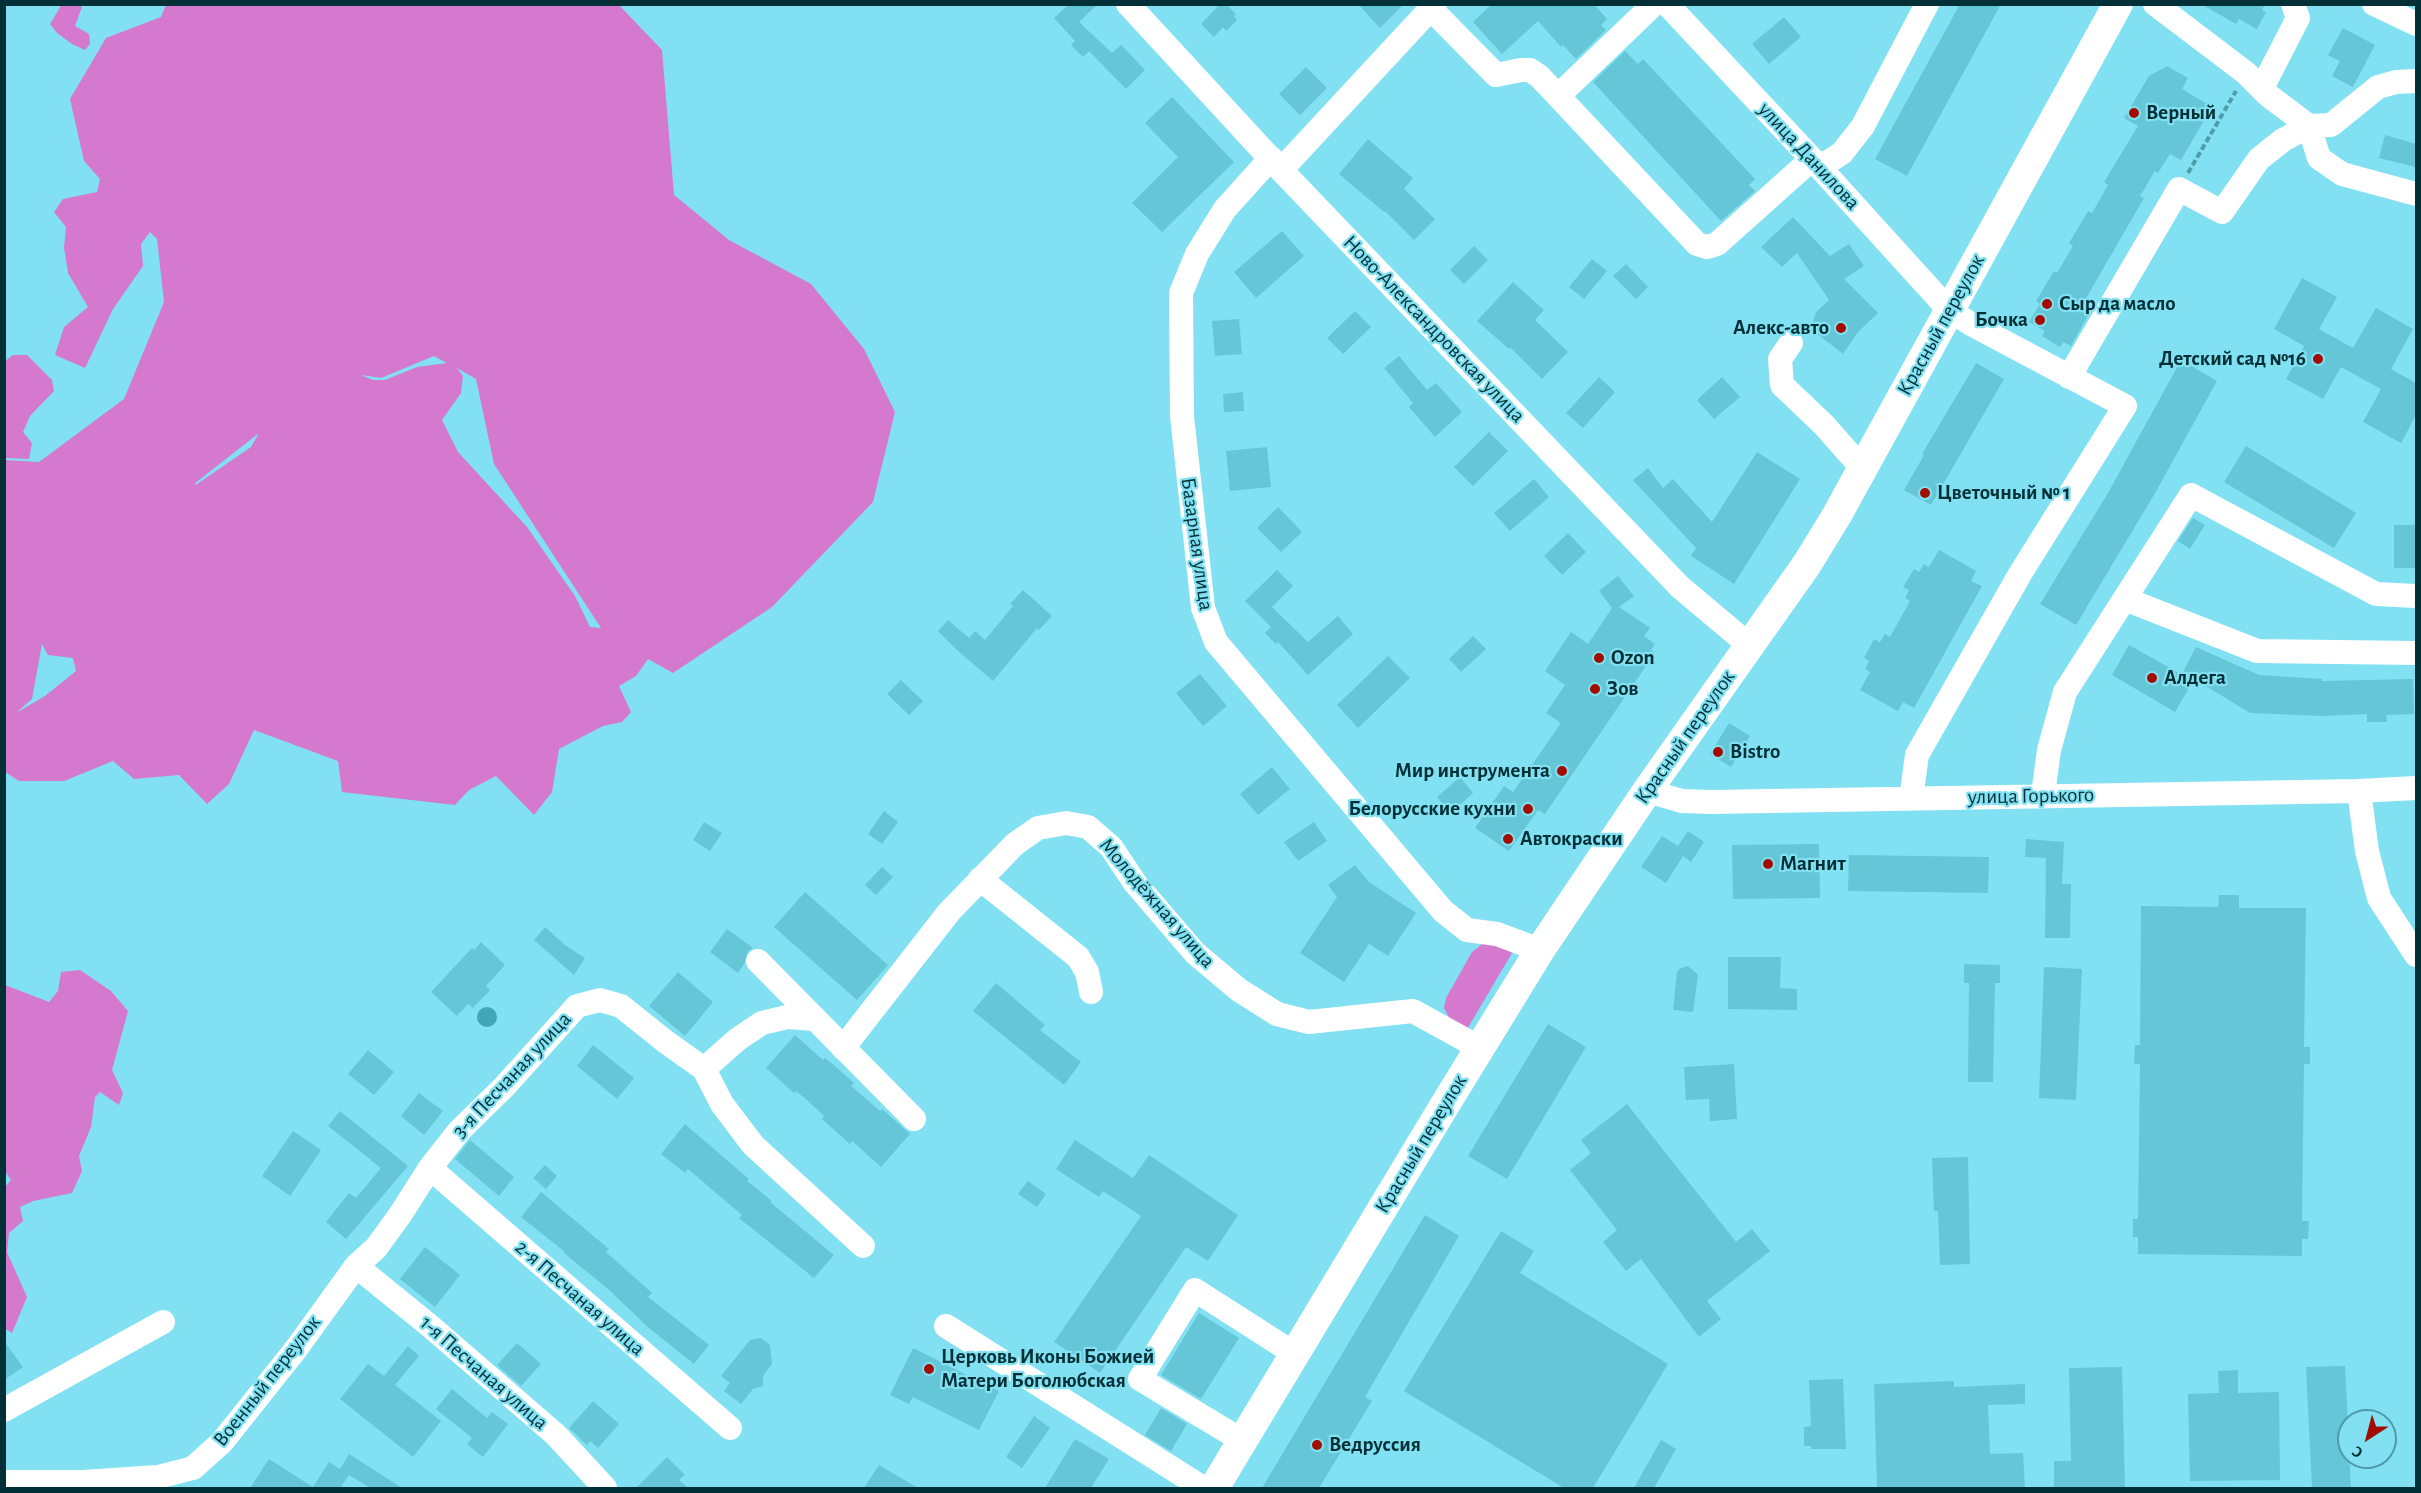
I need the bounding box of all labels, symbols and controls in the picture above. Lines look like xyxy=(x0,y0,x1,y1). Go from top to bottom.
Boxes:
street label: улица Данилова xyxy=(1753,97,1865,215)
place label: Верный xyxy=(2146,100,2216,126)
marker: Верный xyxy=(2127,106,2141,120)
street label: Ново-Александровская улица xyxy=(1338,230,1530,428)
street label: Красный переулок xyxy=(1892,250,1990,400)
place label: Сыр да масло xyxy=(2059,291,2176,317)
marker: Сыр да масло xyxy=(2040,297,2054,311)
place label: Бочка xyxy=(1975,307,2028,333)
marker: Бочка xyxy=(2033,313,2047,327)
place label: Алекс-авто xyxy=(1733,315,1829,341)
marker: Алекс-авто xyxy=(1834,321,1848,335)
place label: Детский сад №16 xyxy=(2159,346,2306,372)
marker: Детский сад №16 xyxy=(2311,352,2325,366)
street label: Базарная улица xyxy=(1175,476,1219,612)
place label: Цветочный № 1 xyxy=(1937,480,2071,506)
marker: Цветочный № 1 xyxy=(1918,486,1932,500)
place label: Ozon xyxy=(1611,645,1655,671)
marker: Ozon xyxy=(1592,651,1606,665)
street label: Красный переулок xyxy=(1629,665,1741,809)
place label: Алдега xyxy=(2164,665,2226,691)
marker: Алдега xyxy=(2145,671,2159,685)
place label: Зов xyxy=(1607,676,1639,702)
marker: Зов xyxy=(1588,682,1602,696)
place label: Bistro xyxy=(1730,739,1780,765)
marker: Bistro xyxy=(1711,745,1725,759)
place label: Мир инструмента xyxy=(1395,758,1550,784)
marker: Мир инструмента xyxy=(1555,764,1569,778)
street label: улица Горького xyxy=(1968,782,2094,810)
place label: Белорусские кухни xyxy=(1348,796,1516,822)
marker: Белорусские кухни xyxy=(1521,802,1535,816)
place label: Автокраски xyxy=(1520,826,1623,852)
marker: Автокраски xyxy=(1501,832,1515,846)
street label: Молодёжная улица xyxy=(1094,833,1220,973)
place label: Магнит xyxy=(1780,851,1846,877)
marker: Магнит xyxy=(1761,857,1775,871)
street label: 3-я Песчаная улица xyxy=(447,1007,577,1143)
street label: Красный переулок xyxy=(1370,1070,1472,1218)
street label: 2-я Песчаная улица xyxy=(510,1235,650,1361)
street label: Военный переулок xyxy=(208,1310,326,1452)
street label: 1-я Песчаная улица xyxy=(415,1311,553,1435)
place label: Церковь Иконы Божией Матери Боголюбская xyxy=(941,1344,1154,1394)
marker: Церковь Иконы Божией Матери Боголюбская xyxy=(922,1362,936,1376)
north arrow xyxy=(2337,1409,2397,1469)
place label: Ведруссия xyxy=(1329,1432,1421,1458)
marker: Ведруссия xyxy=(1310,1438,1324,1452)
text: С xyxy=(2349,1443,2366,1461)

